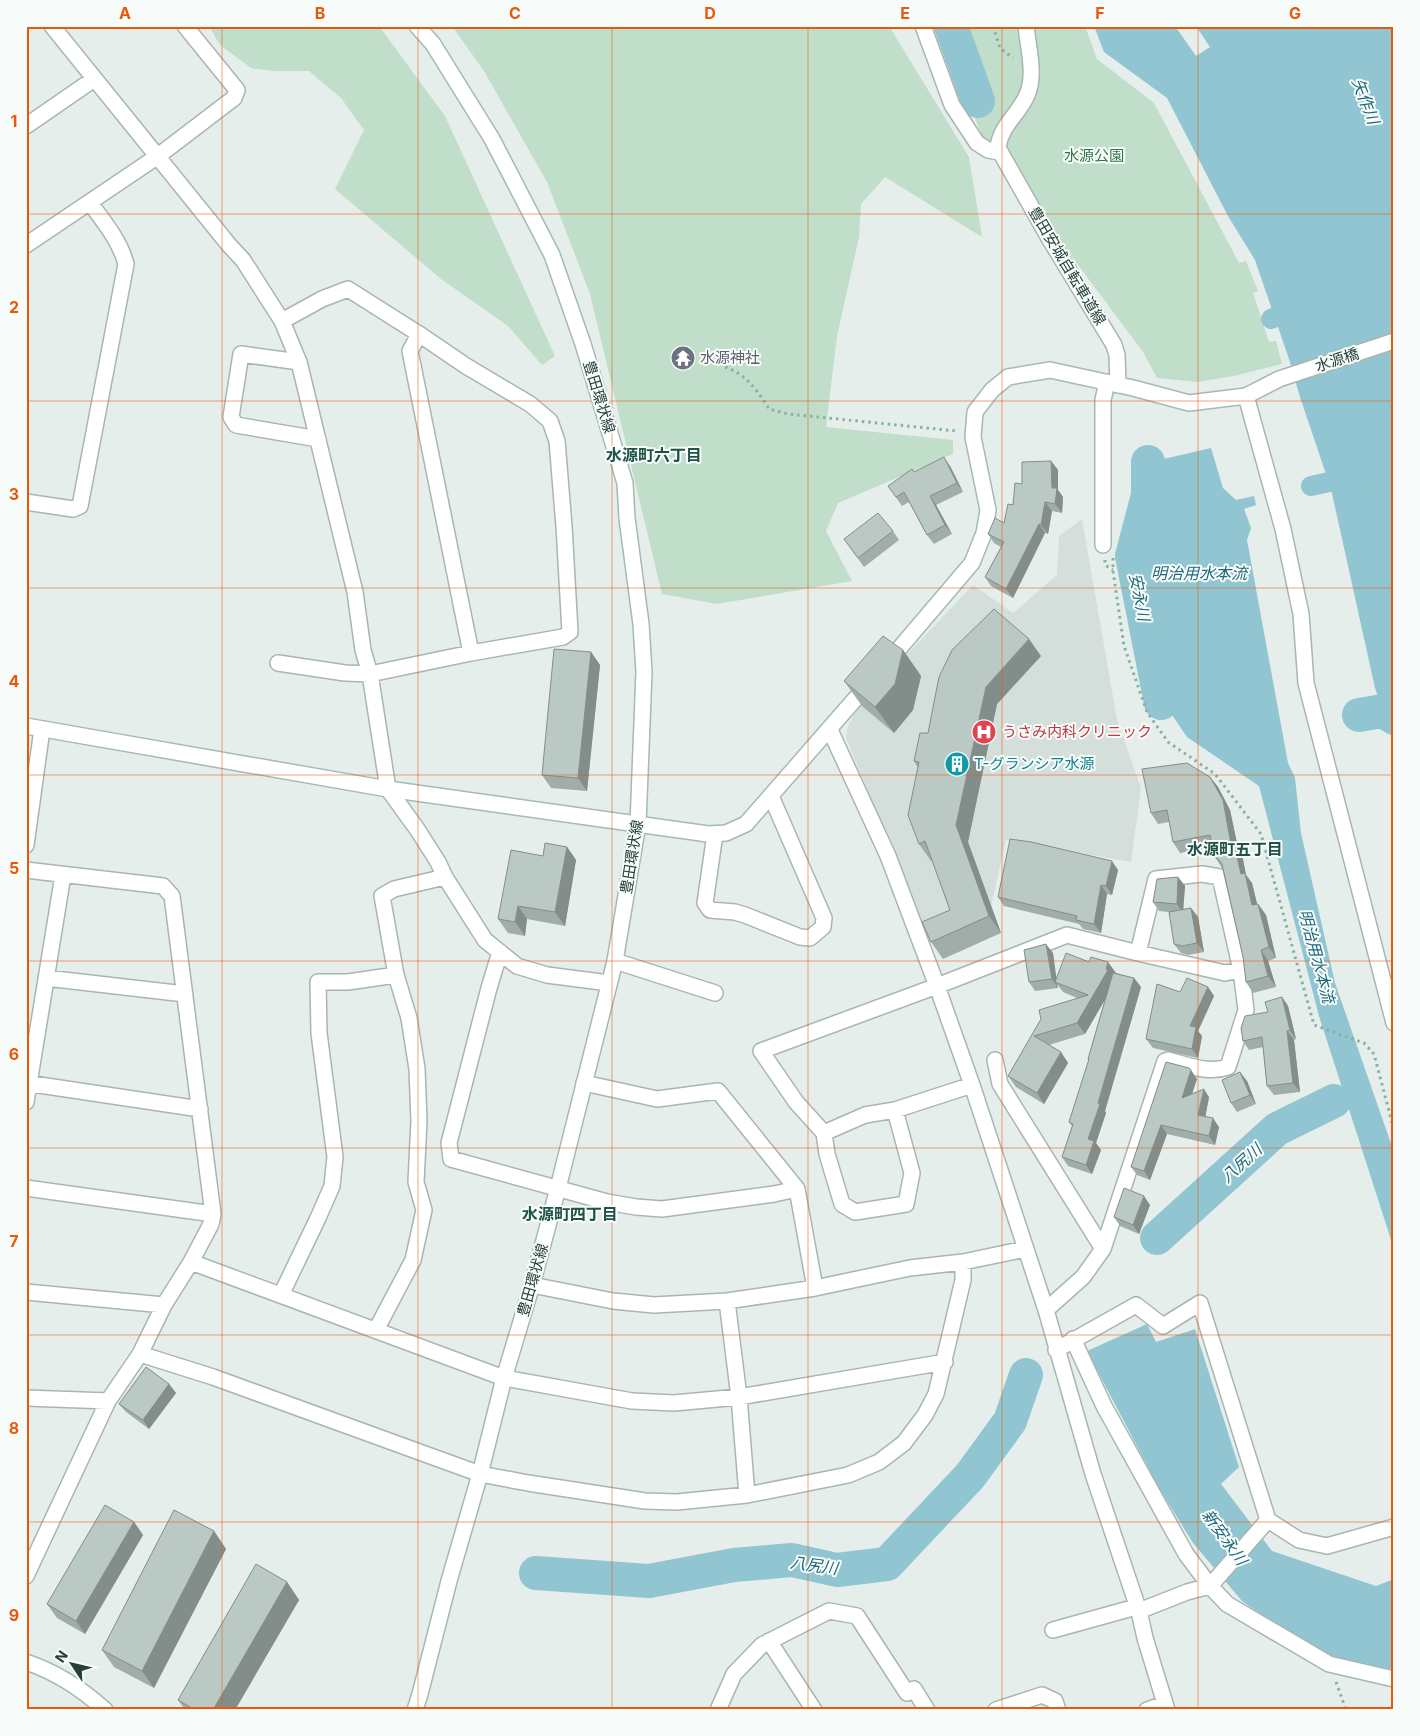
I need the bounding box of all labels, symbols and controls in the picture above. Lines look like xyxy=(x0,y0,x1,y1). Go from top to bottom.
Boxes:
text: A xyxy=(119,3,131,23)
text: B xyxy=(315,3,325,23)
text: C xyxy=(509,3,521,23)
text: D xyxy=(704,3,716,23)
text: E xyxy=(900,3,910,23)
text: F xyxy=(1095,3,1105,23)
text: G xyxy=(1289,3,1301,23)
water label: 矢作川 xyxy=(1348,75,1385,129)
text: 1 xyxy=(11,111,17,131)
park label: 水源公園 xyxy=(1064,146,1124,165)
street label: 豊田安城自転車道線 xyxy=(1025,203,1110,329)
text: 2 xyxy=(9,297,19,317)
street label: 水源橋 xyxy=(1313,344,1361,376)
temple icon: 水源神社 xyxy=(670,345,696,371)
place label: 水源神社 xyxy=(700,348,760,367)
street label: 豊田環状線 xyxy=(579,358,620,436)
district label: 水源町六丁目 xyxy=(606,445,702,465)
text: 3 xyxy=(9,484,19,504)
water label: 明治用水本流 xyxy=(1151,563,1250,583)
water label: 安永川 xyxy=(1126,572,1155,624)
text: 4 xyxy=(9,671,20,691)
hospital icon: うさみ内科クリニック xyxy=(971,719,997,745)
place label: うさみ内科クリニック xyxy=(1002,722,1152,741)
building icon: T-グランシア水源 xyxy=(944,751,970,777)
place label: T-グランシア水源 xyxy=(974,754,1094,773)
street label: 豊田環状線 xyxy=(616,818,647,895)
district label: 水源町五丁目 xyxy=(1187,839,1283,859)
text: 5 xyxy=(9,858,19,878)
water label: 明治用水本流 xyxy=(1295,907,1340,1008)
text: 6 xyxy=(9,1044,19,1064)
water label: 八尻川 xyxy=(1216,1138,1267,1186)
district label: 水源町四丁目 xyxy=(522,1204,618,1224)
text: 7 xyxy=(9,1231,19,1251)
street label: 豊田環状線 xyxy=(513,1241,552,1319)
text: 8 xyxy=(9,1418,19,1438)
water label: 新安永川 xyxy=(1198,1505,1253,1570)
water label: 八尻川 xyxy=(789,1552,841,1579)
text: 9 xyxy=(9,1605,19,1625)
north arrow xyxy=(48,1638,98,1688)
text: N xyxy=(51,1647,71,1666)

